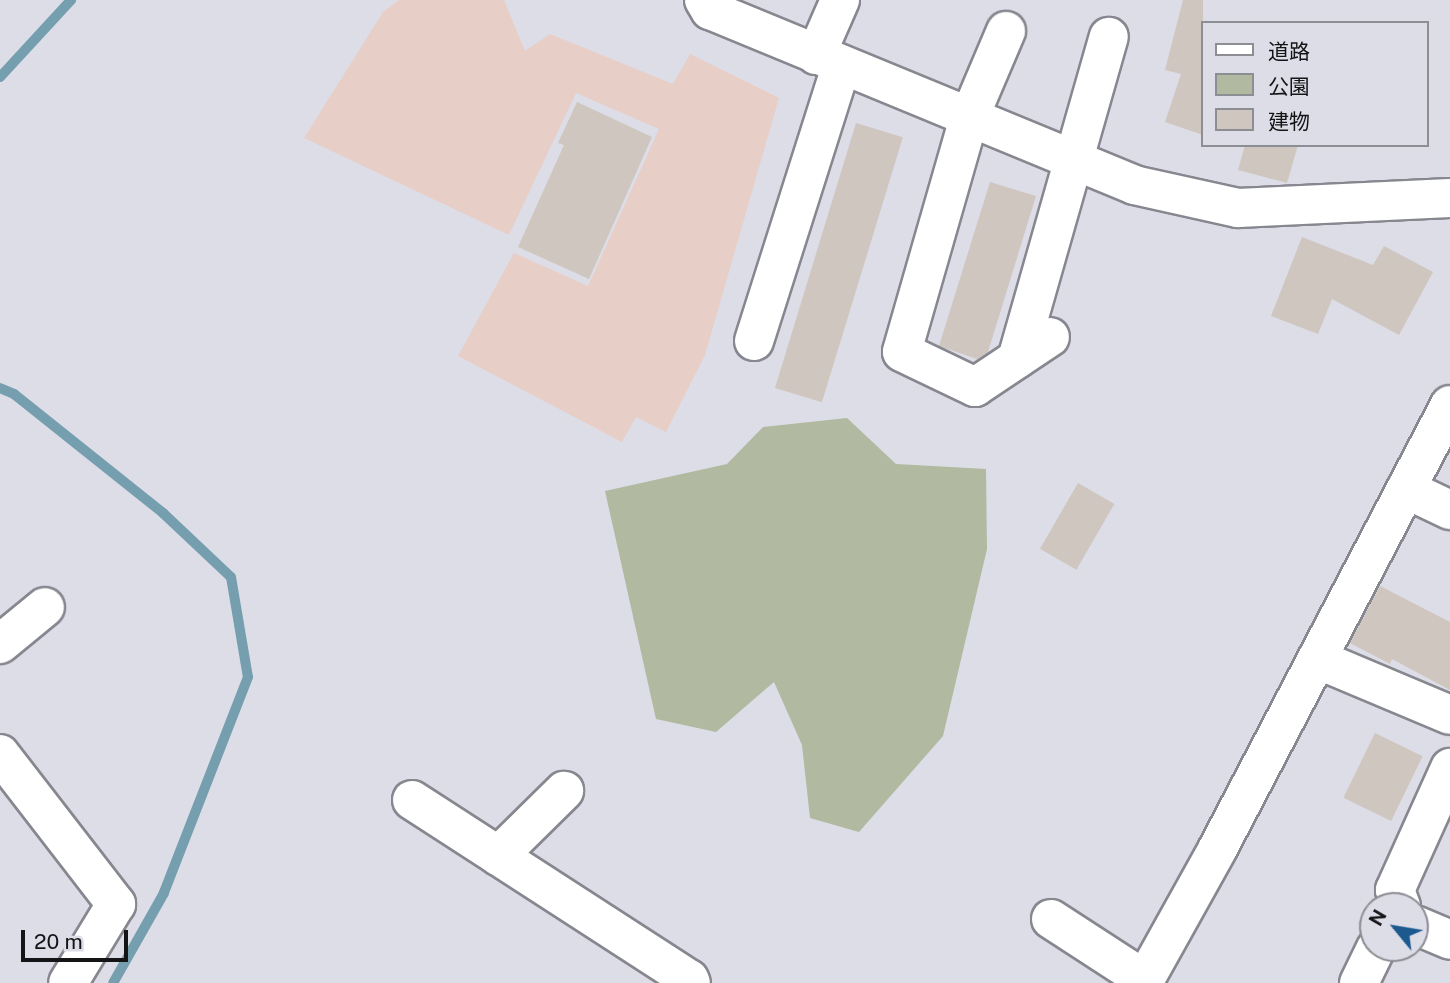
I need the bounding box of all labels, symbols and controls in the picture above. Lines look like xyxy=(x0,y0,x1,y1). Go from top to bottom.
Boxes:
legend xyxy=(1202,21,1429,147)
text: 道路 xyxy=(1268,39,1310,64)
text: 公園 xyxy=(1268,74,1310,99)
text: 建物 xyxy=(1268,109,1310,134)
north arrow xyxy=(1359,892,1429,962)
text: N xyxy=(1364,906,1391,929)
scale bar xyxy=(24,916,131,960)
text: 20 m xyxy=(34,929,83,954)

